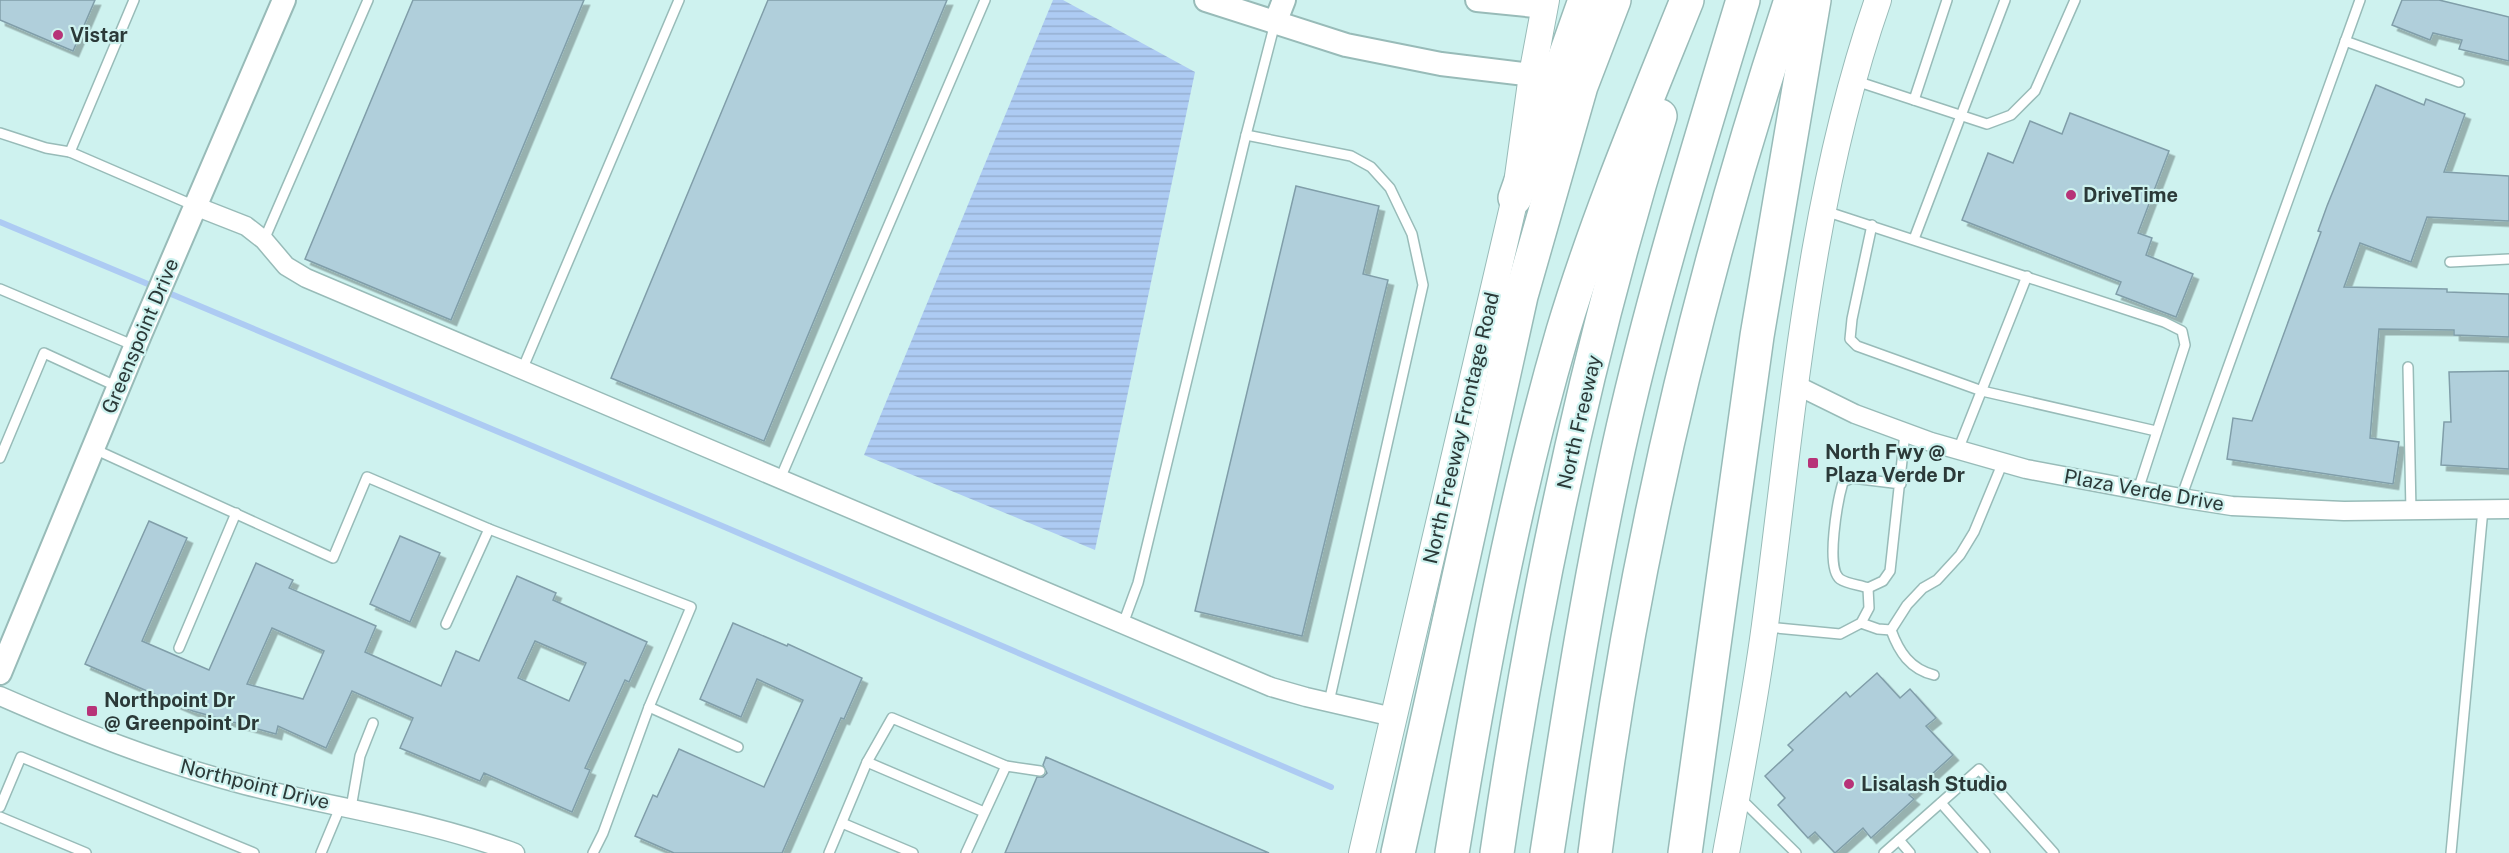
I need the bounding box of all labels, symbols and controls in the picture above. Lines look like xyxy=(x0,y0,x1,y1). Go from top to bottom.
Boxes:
place label: Vistar xyxy=(70,23,128,47)
marker: Vistar xyxy=(51,28,65,42)
place label: DriveTime xyxy=(2083,183,2178,207)
marker: DriveTime xyxy=(2064,188,2078,202)
street label: Greenspoint Drive xyxy=(96,255,184,417)
street label: North Freeway Frontage Road xyxy=(1418,290,1504,566)
street label: North Freeway xyxy=(1552,352,1606,491)
place label: North Fwy @ Plaza Verde Dr xyxy=(1825,440,1965,487)
marker: North Fwy @ Plaza Verde Dr xyxy=(1806,456,1820,470)
street label: Plaza Verde Drive xyxy=(2062,464,2226,516)
place label: Northpoint Dr @ Greenpoint Dr xyxy=(104,688,259,735)
marker: Northpoint Dr @ Greenpoint Dr xyxy=(85,704,99,718)
street label: Northpoint Drive xyxy=(178,754,332,814)
place label: Lisalash Studio xyxy=(1861,772,2007,796)
marker: Lisalash Studio xyxy=(1842,777,1856,791)

